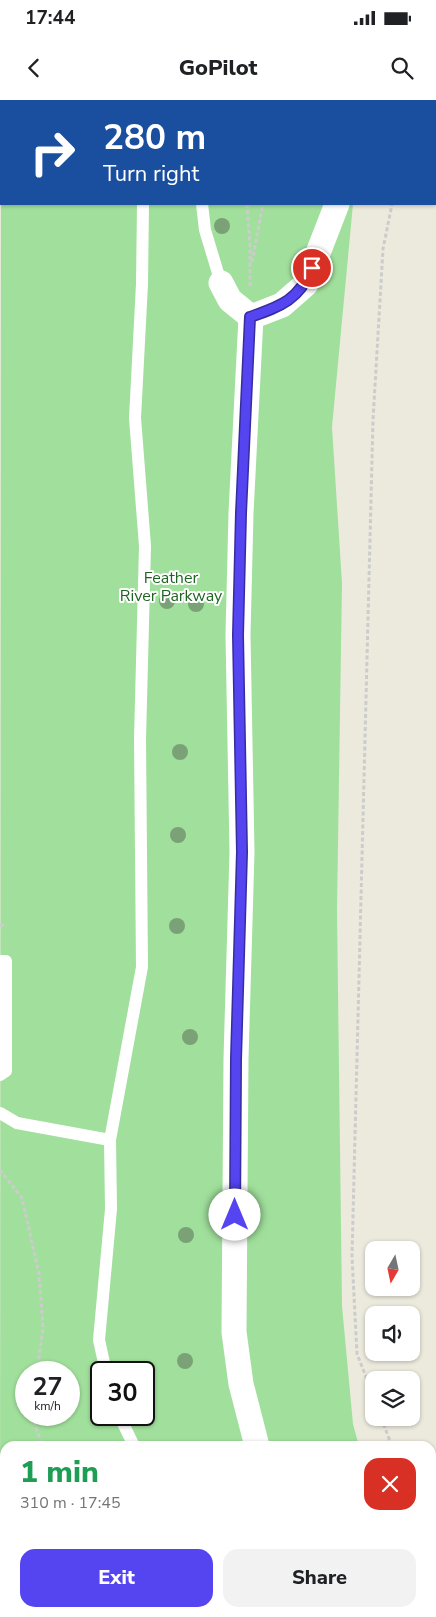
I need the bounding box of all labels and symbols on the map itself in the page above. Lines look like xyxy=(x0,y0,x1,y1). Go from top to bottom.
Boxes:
pin xyxy=(291,247,333,289)
park label: Feather River Parkway xyxy=(120,567,223,607)
position arrow xyxy=(208,1188,260,1240)
north arrow xyxy=(365,1241,420,1296)
speed limit sign: 30 xyxy=(90,1361,155,1426)

